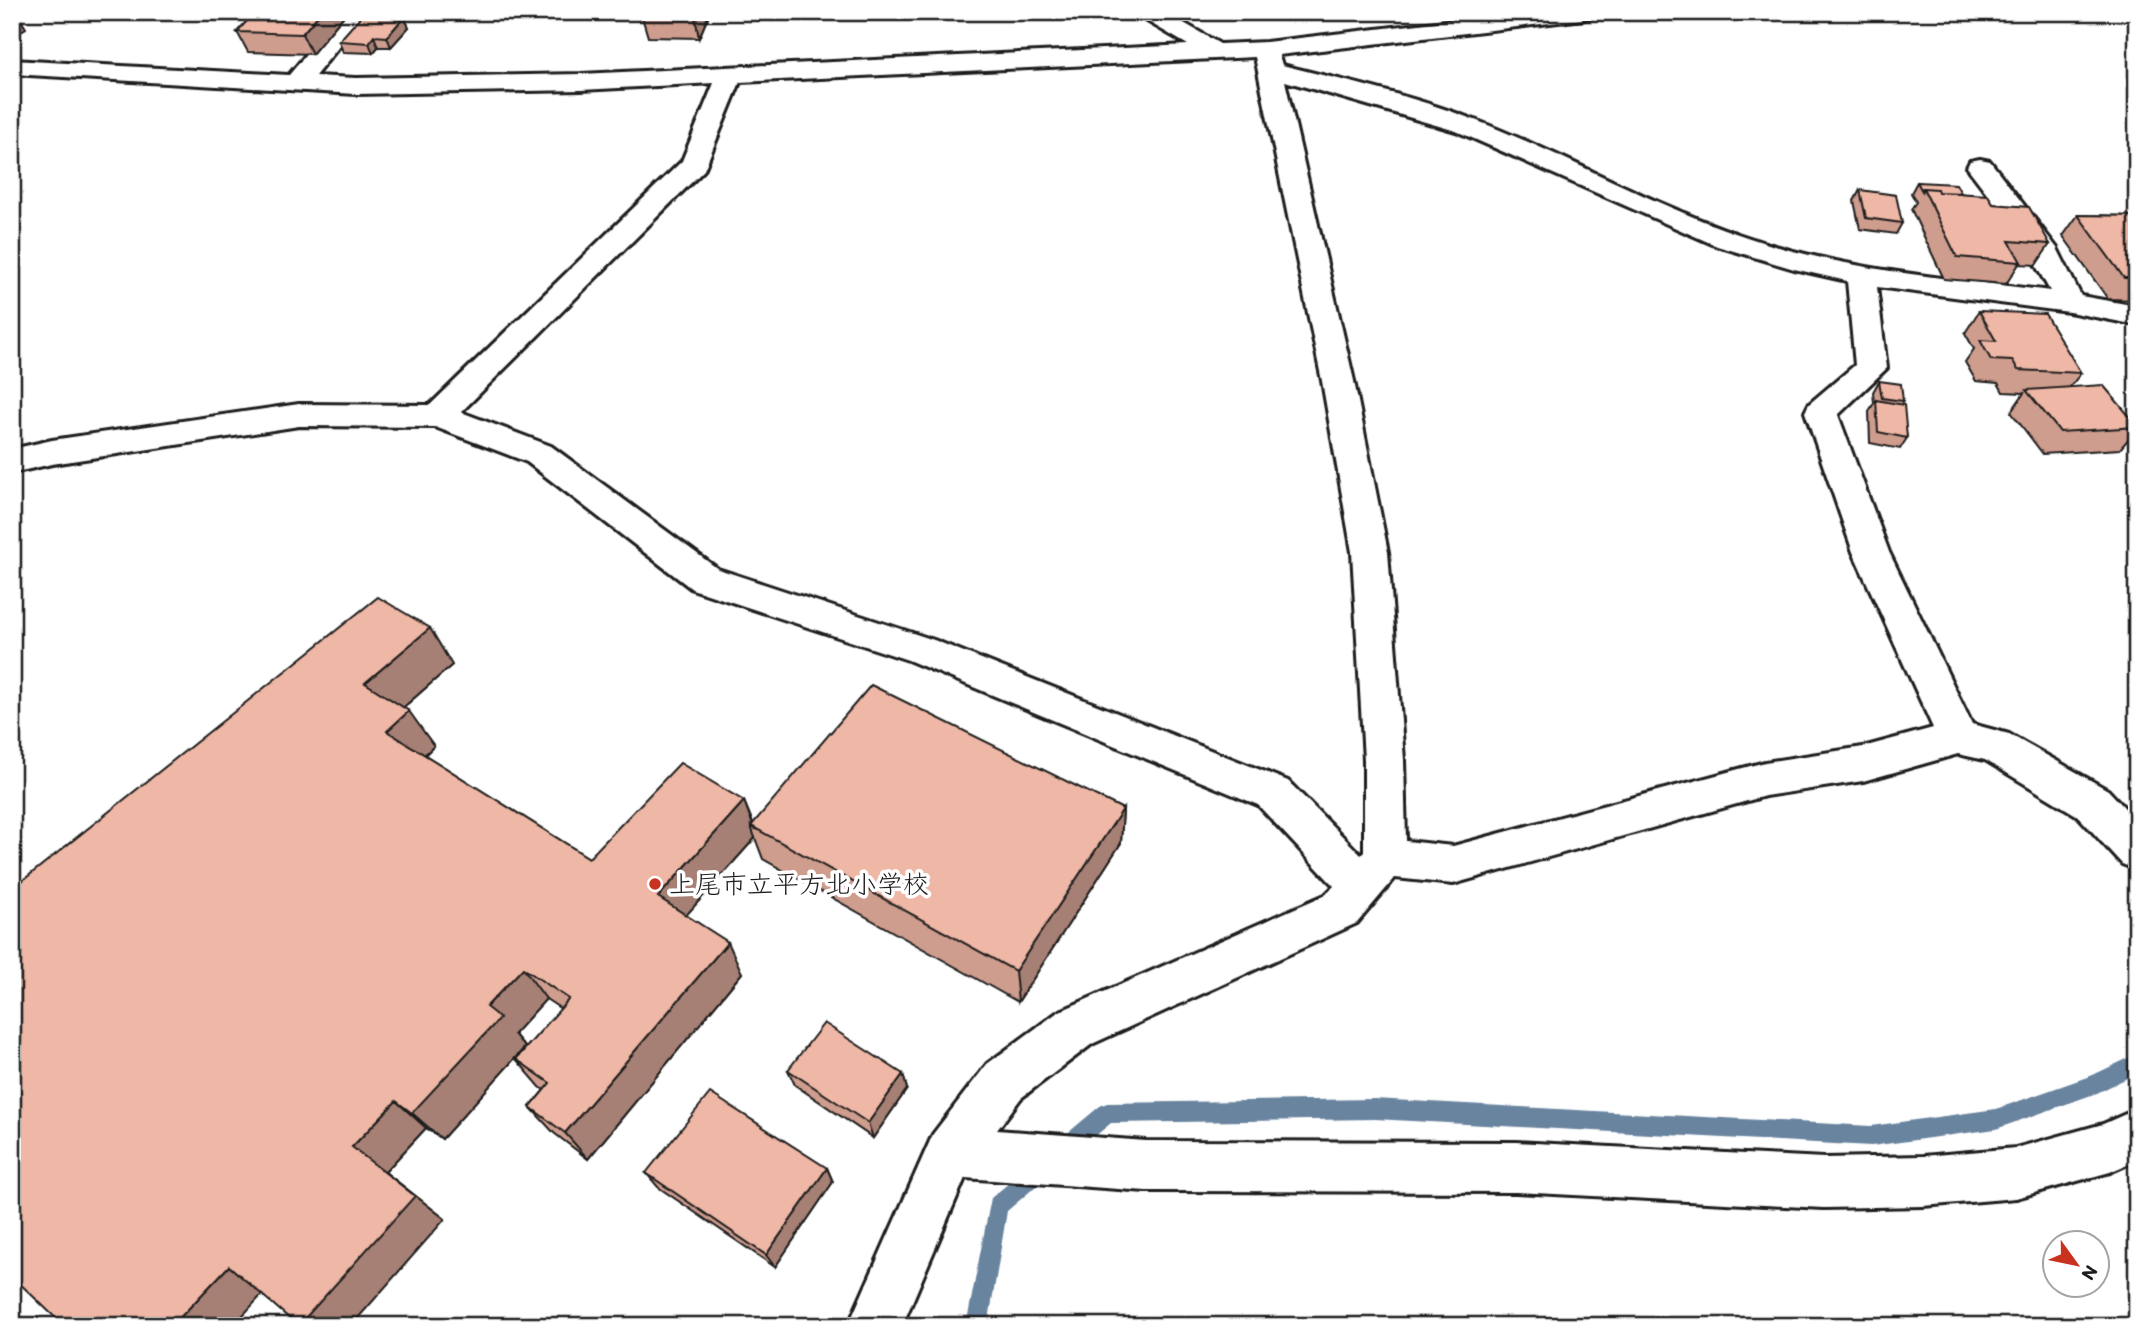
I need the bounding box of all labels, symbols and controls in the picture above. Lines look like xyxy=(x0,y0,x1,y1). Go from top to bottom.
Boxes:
place label: 上尾市立平方北小学校 xyxy=(669,868,929,900)
marker: 上尾市立平方北小学校 xyxy=(647,876,663,892)
north arrow xyxy=(2040,1230,2110,1300)
text: N xyxy=(2077,1261,2103,1285)

